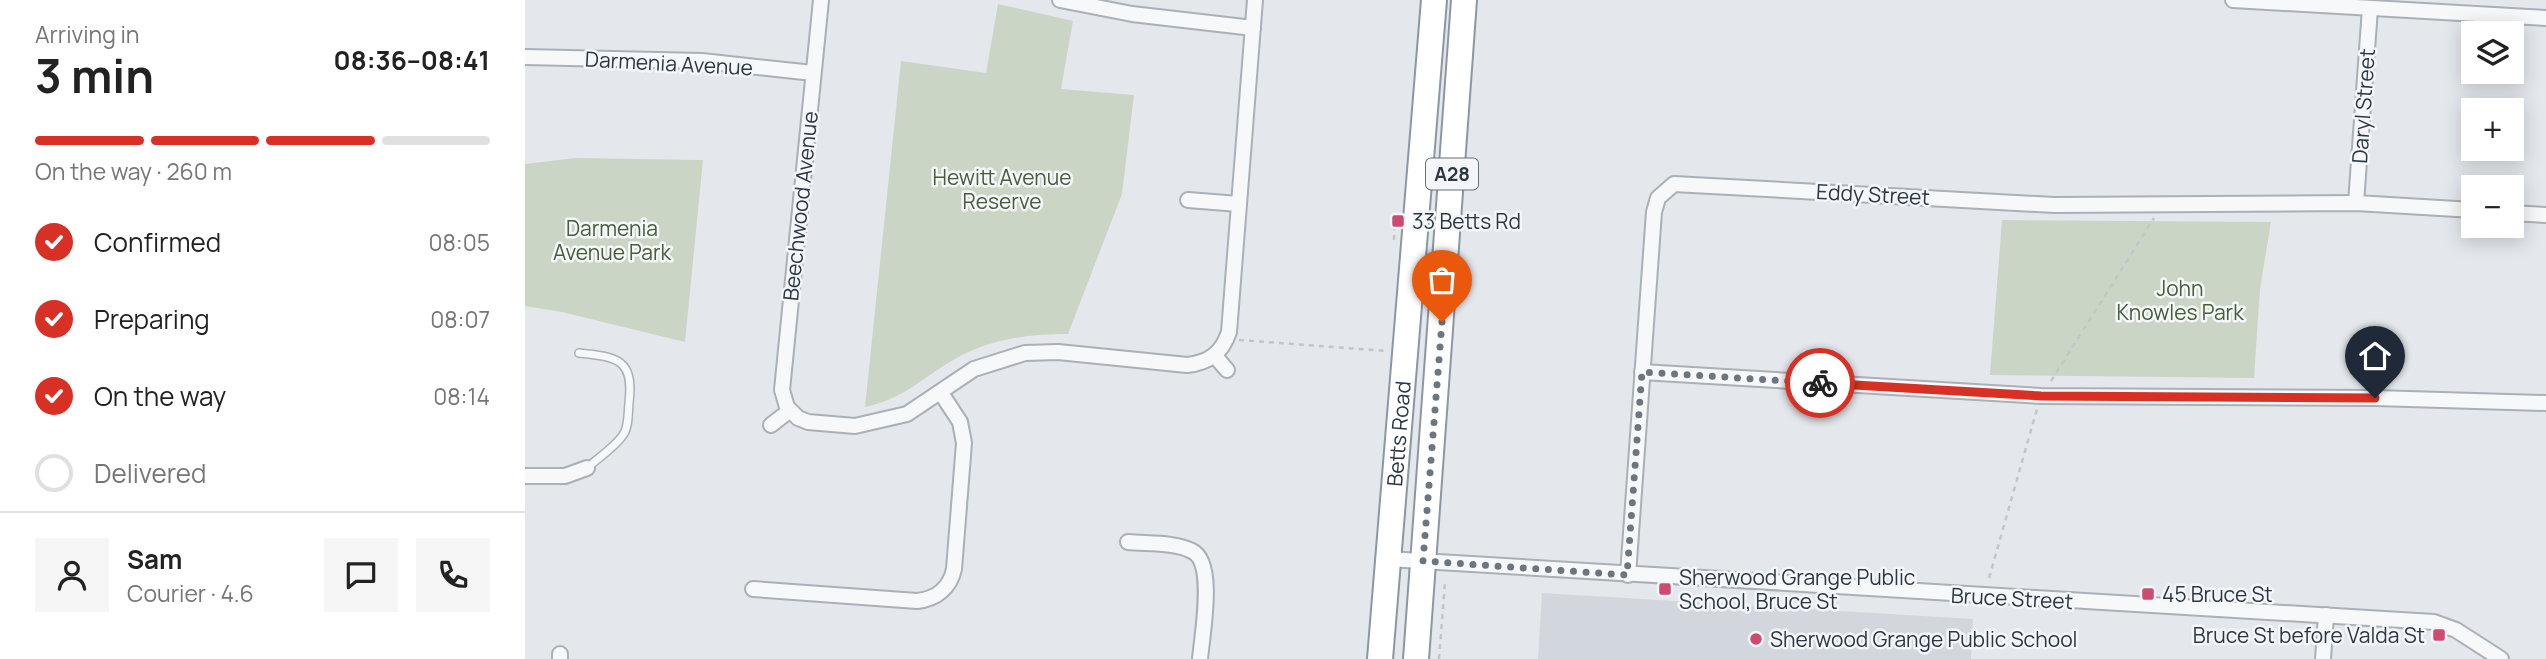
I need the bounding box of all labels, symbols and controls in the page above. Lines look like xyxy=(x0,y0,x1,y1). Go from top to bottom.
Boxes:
text: Arriving in xyxy=(35,18,140,50)
map controls xyxy=(2461,21,2524,238)
button: layers xyxy=(2461,21,2524,84)
text: 08:36–08:41 xyxy=(334,42,490,78)
text: 3 min xyxy=(35,44,154,107)
street label: Darmenia Avenue xyxy=(584,45,754,81)
street label: Daryl Street xyxy=(2345,48,2381,164)
button: + xyxy=(2461,98,2524,161)
street label: Beechwood Avenue xyxy=(776,110,824,302)
text: On the way · 260 m xyxy=(35,155,232,187)
road number: A28 xyxy=(1426,158,1478,190)
park label: Hewitt Avenue Reserve xyxy=(933,163,1071,215)
button: − xyxy=(2461,175,2524,238)
street label: Eddy Street xyxy=(1815,177,1931,211)
place label: 33 Betts Rd xyxy=(1412,207,1521,235)
marker: 33 Betts Rd xyxy=(1390,213,1406,229)
park label: Darmenia Avenue Park xyxy=(553,214,672,266)
icon: check xyxy=(35,223,73,261)
text: Confirmed xyxy=(94,224,221,260)
text: 08:05 xyxy=(428,226,490,258)
pin xyxy=(1412,250,1472,322)
icon: bag xyxy=(1423,261,1461,299)
park label: John Knowles Park xyxy=(2116,274,2244,326)
icon: check xyxy=(35,300,73,338)
text: Preparing xyxy=(94,301,210,337)
text: 08:07 xyxy=(430,303,490,335)
pin xyxy=(2345,326,2405,398)
icon: home xyxy=(2356,337,2394,375)
courier xyxy=(1785,348,1855,418)
icon: bike xyxy=(1801,364,1839,402)
icon: check xyxy=(35,377,73,415)
text: On the way xyxy=(94,378,226,414)
text: 08:14 xyxy=(433,380,490,412)
street label: Betts Road xyxy=(1380,380,1417,488)
text: Delivered xyxy=(94,455,206,491)
button: person xyxy=(35,538,109,612)
button: chat xyxy=(324,538,398,612)
button: phone xyxy=(416,538,490,612)
text: Sam xyxy=(127,541,182,577)
place label: Sherwood Grange Public School, Bruce St xyxy=(1679,563,1915,615)
text: Courier · 4.6 xyxy=(127,577,254,609)
place label: 45 Bruce St xyxy=(2162,580,2273,608)
marker: Sherwood Grange Public School, Bruce St xyxy=(1657,581,1673,597)
street label: Bruce Street xyxy=(1950,581,2074,615)
marker: 45 Bruce St xyxy=(2140,586,2156,602)
place label: Bruce St before Valda St xyxy=(2193,621,2425,649)
place label: Sherwood Grange Public School xyxy=(1770,625,2077,653)
marker: Bruce St before Valda St xyxy=(2431,627,2447,643)
marker: Sherwood Grange Public School xyxy=(1748,631,1764,647)

